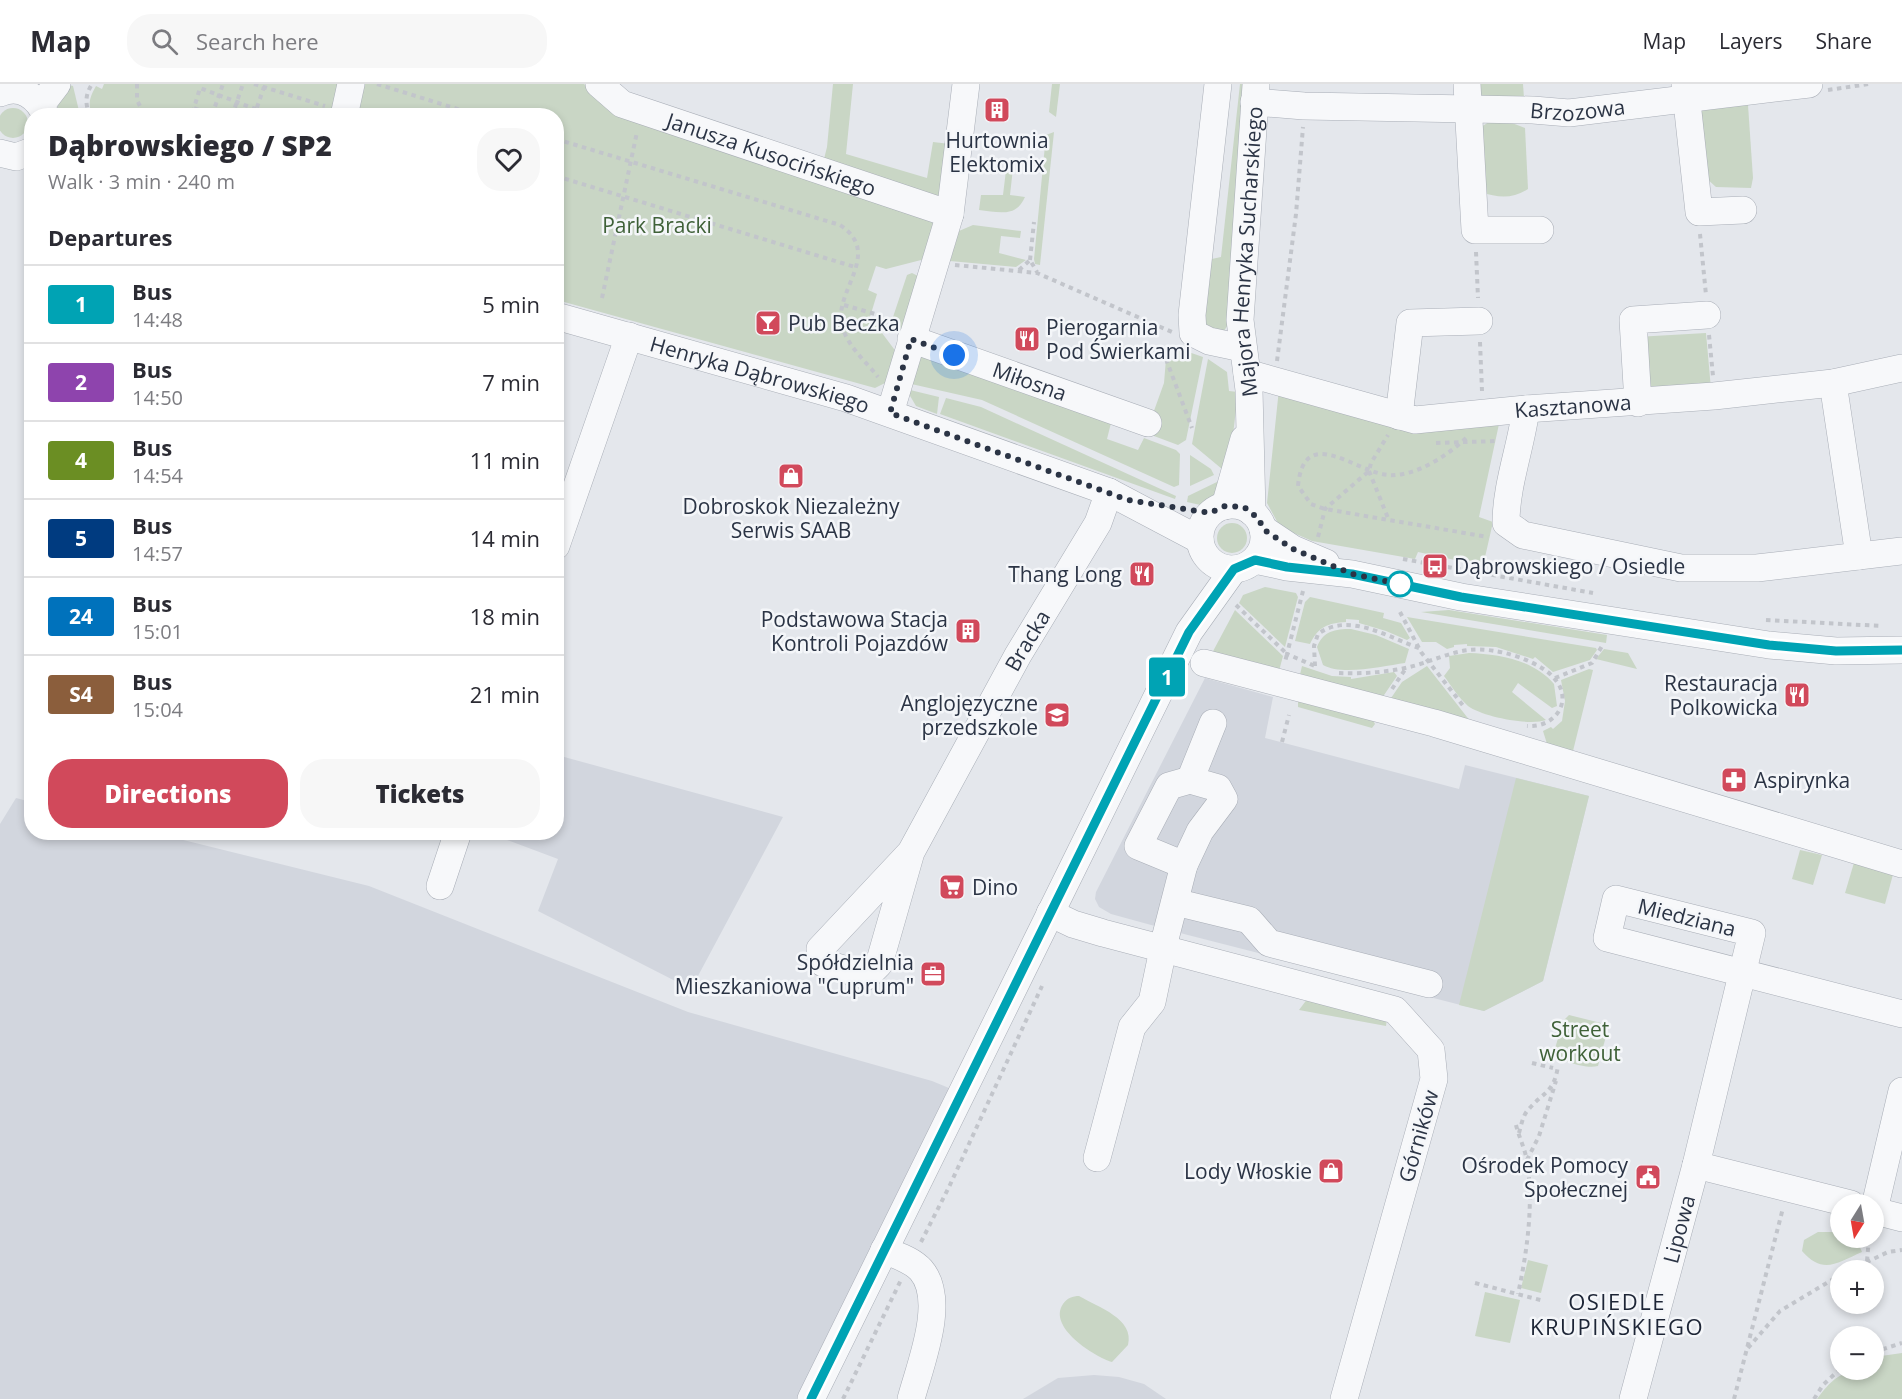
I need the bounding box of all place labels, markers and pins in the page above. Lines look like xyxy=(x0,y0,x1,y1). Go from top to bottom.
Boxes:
building icon: Hurtownia Elektomix xyxy=(982,95,1012,125)
place label: Hurtownia Elektomix xyxy=(945,126,1049,178)
bar icon: Pub Beczka xyxy=(753,308,783,338)
place label: Pub Beczka xyxy=(788,309,900,337)
place label: Pierogarnia Pod Świerkami xyxy=(1046,313,1190,365)
restaurant icon: Pierogarnia Pod Świerkami xyxy=(1012,324,1042,354)
shop icon: Dobroskok Niezależny Serwis SAAB xyxy=(776,461,806,491)
place label: Dobroskok Niezależny Serwis SAAB xyxy=(683,492,900,544)
bus stop icon: Dąbrowskiego / Osiedle xyxy=(1420,551,1450,581)
place label: Dąbrowskiego / Osiedle xyxy=(1454,552,1685,580)
restaurant icon: Thang Long xyxy=(1127,559,1157,589)
place label: Thang Long xyxy=(1008,560,1122,588)
unlabelled marker xyxy=(1387,571,1413,597)
place label: Podstawowa Stacja Kontroli Pojazdów xyxy=(761,605,949,657)
building icon: Podstawowa Stacja Kontroli Pojazdów xyxy=(953,616,983,646)
place label: Restauracja Polkowicka xyxy=(1664,669,1778,721)
restaurant icon: Restauracja Polkowicka xyxy=(1782,680,1812,710)
place label: Anglojęzyczne przedszkole xyxy=(900,689,1038,741)
school or university icon: Anglojęzyczne przedszkole xyxy=(1042,700,1072,730)
pharmacy icon: Aspirynka xyxy=(1719,765,1749,795)
place label: Aspirynka xyxy=(1754,766,1850,794)
supermarket icon: Dino xyxy=(937,872,967,902)
place label: Dino xyxy=(972,873,1018,901)
place label: Spółdzielnia Mieszkaniowa "Cuprum" xyxy=(675,948,914,1000)
office icon: Spółdzielnia Mieszkaniowa "Cuprum" xyxy=(918,959,948,989)
place label: Ośrodek Pomocy Społecznej xyxy=(1461,1151,1628,1203)
shop icon: Lody Włoskie xyxy=(1316,1156,1346,1186)
place label: Lody Włoskie xyxy=(1184,1157,1312,1185)
public building icon: Ośrodek Pomocy Społecznej xyxy=(1633,1162,1663,1192)

